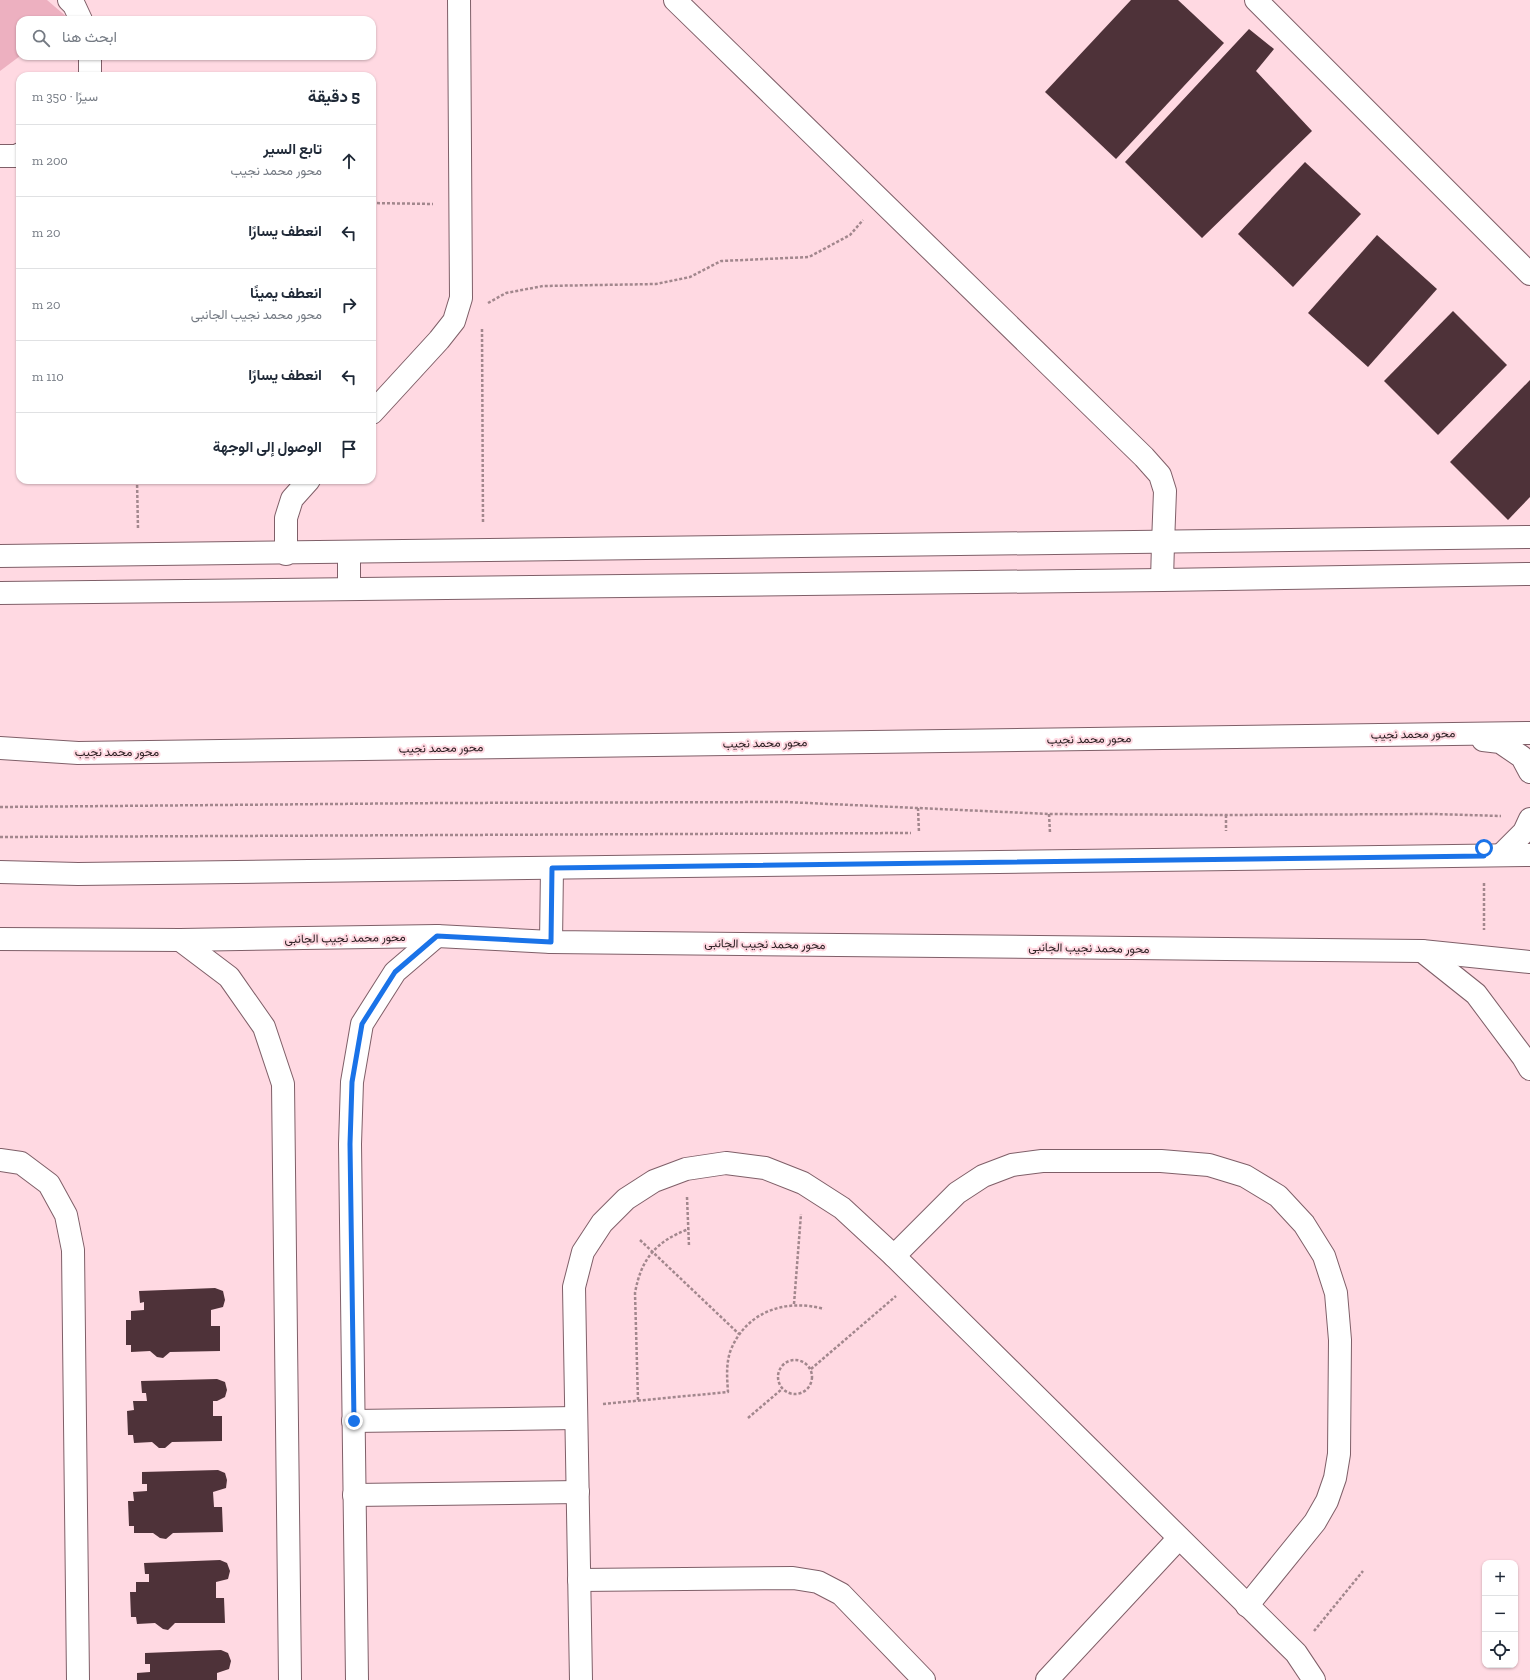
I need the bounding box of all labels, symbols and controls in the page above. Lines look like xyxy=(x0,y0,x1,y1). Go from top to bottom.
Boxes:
search box xyxy=(16,16,376,60)
icon: search xyxy=(30,27,52,49)
text: ابحث هنا xyxy=(62,28,117,46)
text: 5 دقيقة xyxy=(308,86,360,106)
text: سيرًا · 350 m xyxy=(32,89,98,104)
text: تابع السير xyxy=(263,140,322,158)
icon: ahead xyxy=(338,150,360,172)
text: 200 m xyxy=(32,153,68,168)
text: محور محمد نجيب xyxy=(231,163,322,178)
text: انعطف يسارًا xyxy=(248,222,322,240)
icon: left xyxy=(338,222,360,244)
text: 20 m xyxy=(32,225,60,240)
text: انعطف يمينًا xyxy=(250,284,322,302)
icon: right xyxy=(338,294,360,316)
text: 20 m xyxy=(32,297,60,312)
text: محور محمد نجيب الجانبى xyxy=(191,307,322,322)
text: انعطف يسارًا xyxy=(248,366,322,384)
icon: left xyxy=(338,366,360,388)
text: 110 m xyxy=(32,369,64,384)
text: الوصول إلى الوجهة xyxy=(213,438,322,456)
icon: arrive xyxy=(338,438,360,460)
street label: محور محمد نجيب xyxy=(1371,726,1455,743)
street label: محور محمد نجيب xyxy=(1047,731,1131,748)
street label: محور محمد نجيب xyxy=(723,735,807,752)
street label: محور محمد نجيب xyxy=(399,740,483,757)
street label: محور محمد نجيب xyxy=(75,745,159,760)
route start xyxy=(1475,839,1493,857)
street label: محور محمد نجيب الجانبى xyxy=(284,930,406,947)
street label: محور محمد نجيب الجانبى xyxy=(704,936,826,953)
street label: محور محمد نجيب الجانبى xyxy=(1028,940,1150,957)
route end xyxy=(345,1412,363,1430)
map controls xyxy=(1482,1560,1518,1668)
button: + xyxy=(1482,1560,1518,1596)
button: − xyxy=(1482,1596,1518,1632)
button: locate xyxy=(1482,1632,1518,1668)

